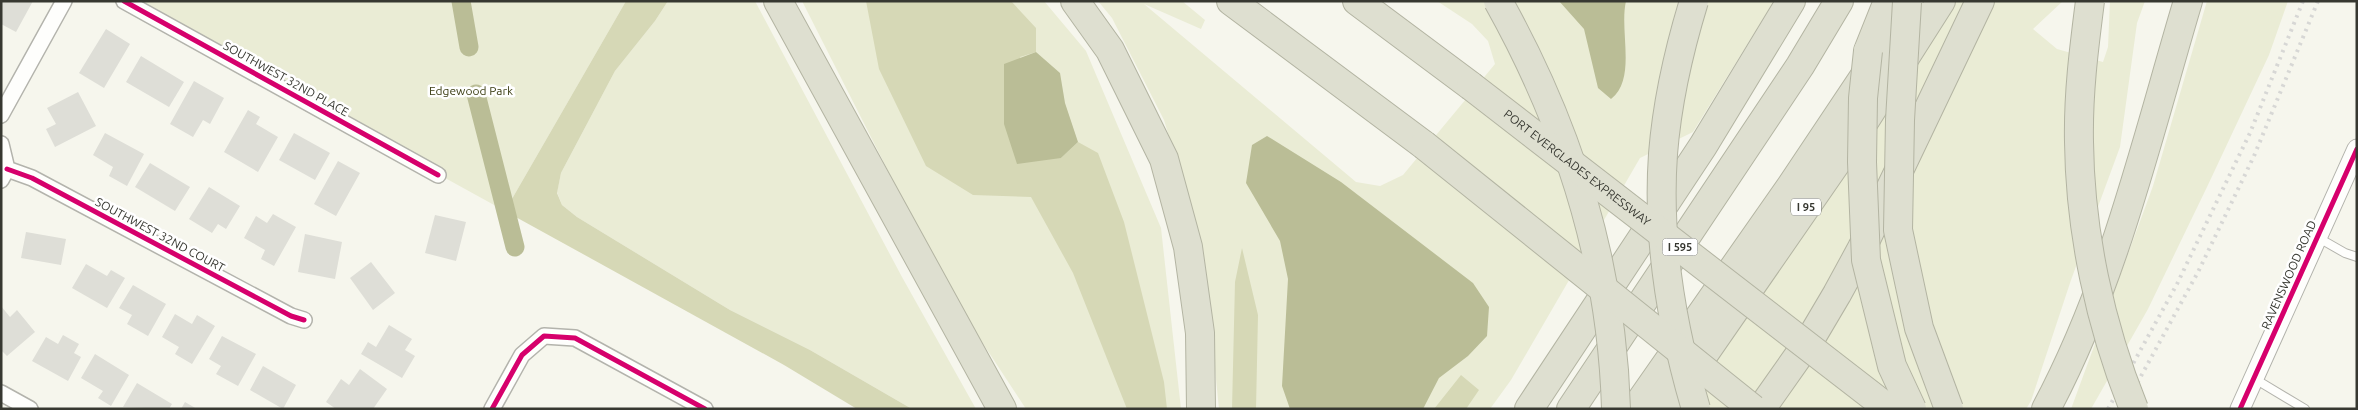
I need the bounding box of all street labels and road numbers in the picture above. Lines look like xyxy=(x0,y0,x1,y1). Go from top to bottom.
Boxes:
street label: SOUTHWEST 32ND PLACE xyxy=(221,39,351,119)
street label: PORT EVERGLADES EXPRESSWAY xyxy=(1502,107,1653,228)
street label: SOUTHWEST 32ND COURT xyxy=(93,195,227,274)
road number: I 95 xyxy=(1791,198,1821,216)
street label: RAVENSWOOD ROAD xyxy=(2259,218,2318,331)
road number: I 595 xyxy=(1662,238,1698,256)

